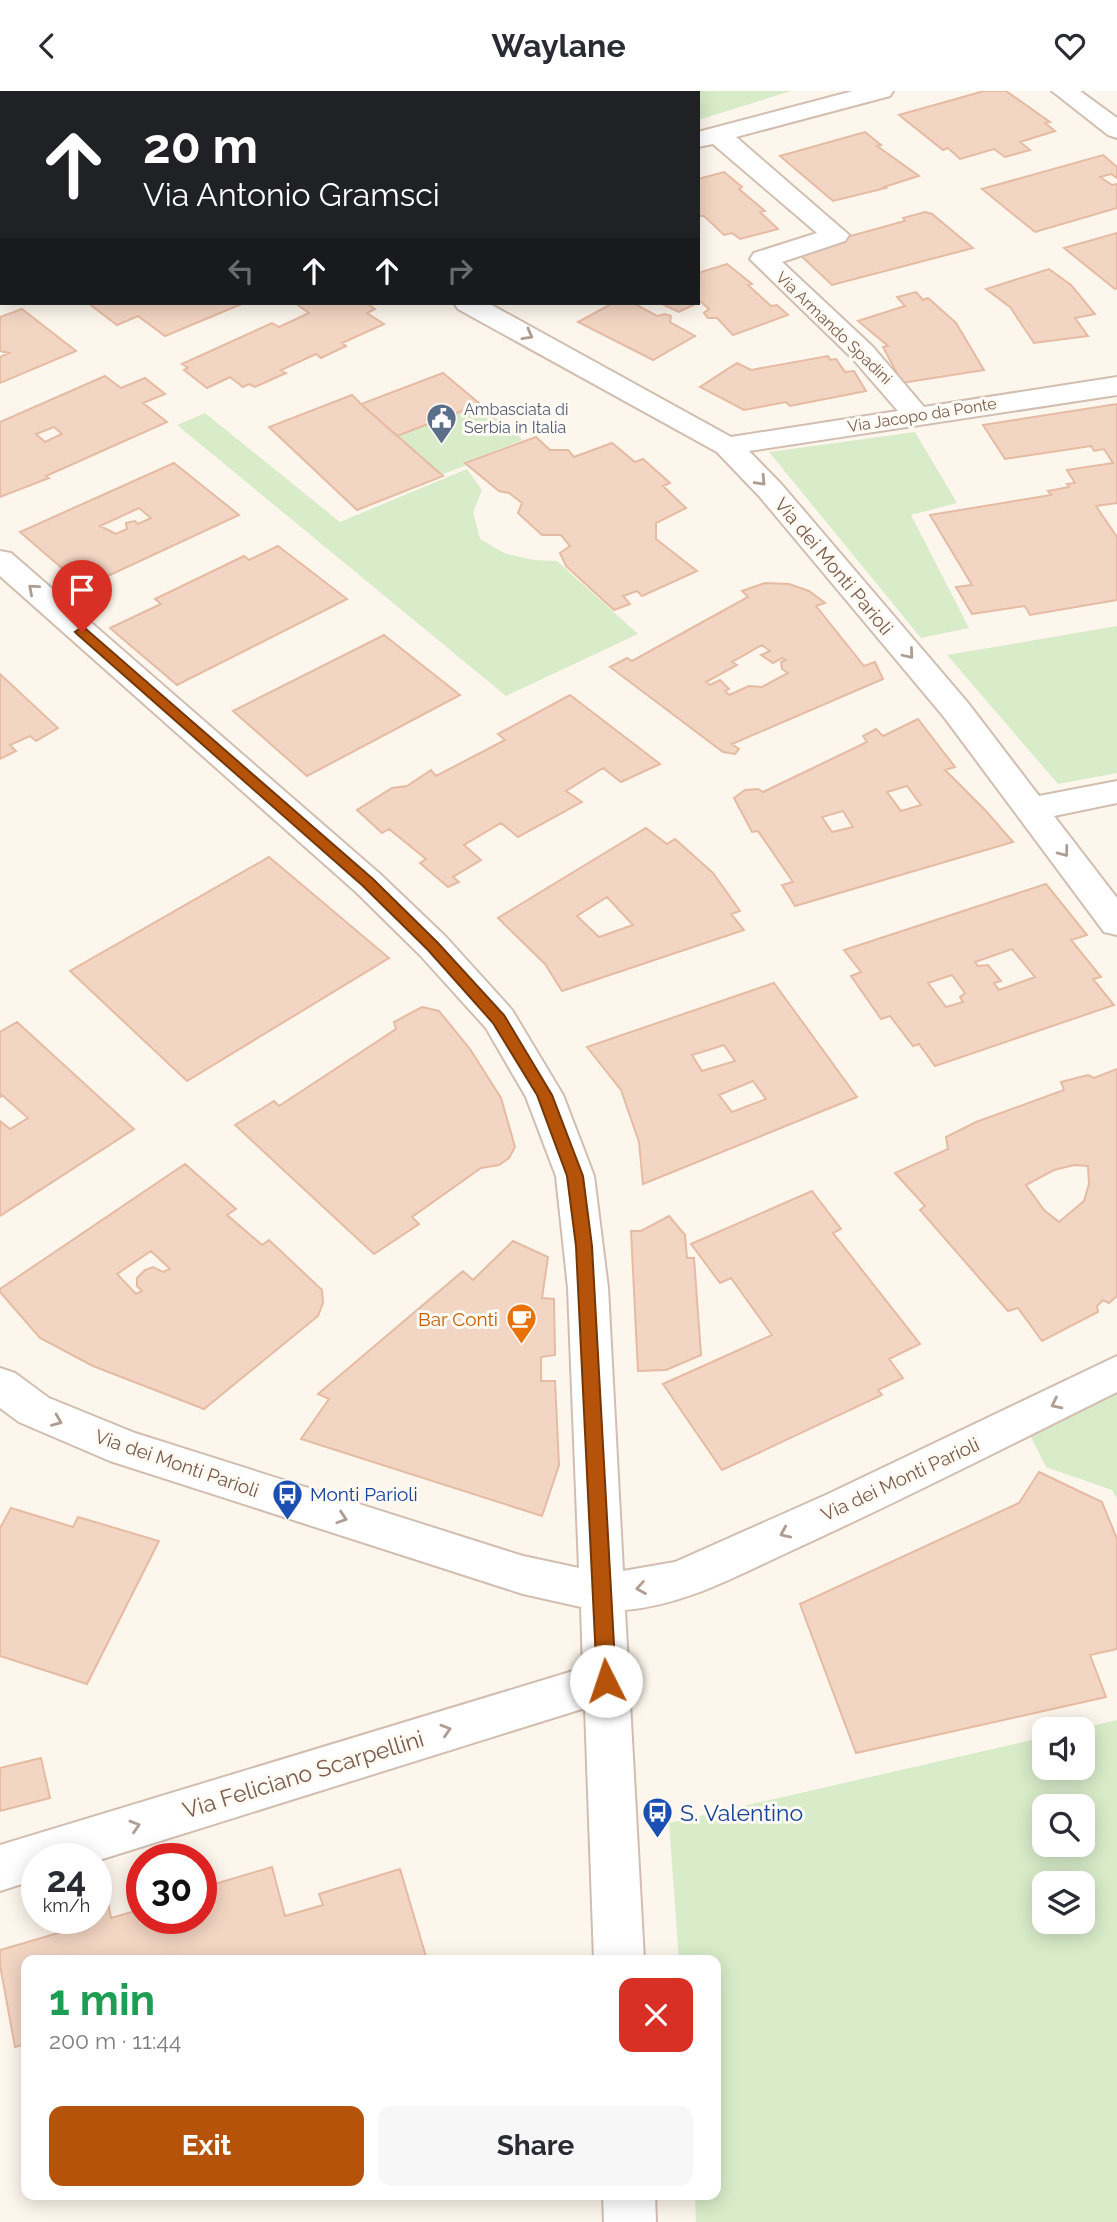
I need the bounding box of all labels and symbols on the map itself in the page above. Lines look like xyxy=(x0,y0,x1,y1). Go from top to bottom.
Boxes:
street label: Via Armando Spadini xyxy=(772,268,896,388)
one-way arrow xyxy=(520,327,533,341)
street label: Via Jacopo da Ponte xyxy=(846,394,998,436)
place label: Ambasciata di Serbia in Italia xyxy=(464,400,568,437)
public building icon: Ambasciata di Serbia in Italia xyxy=(424,401,458,445)
one-way arrow xyxy=(753,473,765,486)
street label: Via dei Monti Parioli xyxy=(770,493,898,639)
pin xyxy=(52,560,112,632)
one-way arrow xyxy=(28,585,41,597)
one-way arrow xyxy=(901,645,913,658)
one-way arrow xyxy=(1056,844,1069,857)
cafe icon: Bar Conti xyxy=(504,1302,538,1346)
place label: Bar Conti xyxy=(418,1308,498,1330)
one-way arrow xyxy=(1051,1396,1063,1410)
one-way arrow xyxy=(50,1413,63,1427)
street label: Via dei Monti Parioli xyxy=(92,1425,262,1501)
street label: Via dei Monti Parioli xyxy=(817,1433,983,1525)
bus stop icon: Monti Parioli xyxy=(270,1477,304,1521)
place label: Monti Parioli xyxy=(310,1483,418,1505)
one-way arrow xyxy=(335,1510,348,1524)
one-way arrow xyxy=(779,1525,792,1539)
one-way arrow xyxy=(635,1580,647,1595)
position arrow xyxy=(569,1644,643,1718)
street label: Via Feliciano Scarpellini xyxy=(179,1724,427,1824)
one-way arrow xyxy=(440,1724,452,1738)
bus stop icon: S. Valentino xyxy=(640,1795,674,1839)
place label: S. Valentino xyxy=(680,1799,803,1826)
one-way arrow xyxy=(129,1820,141,1834)
speed limit sign: 30 xyxy=(126,1843,217,1934)

